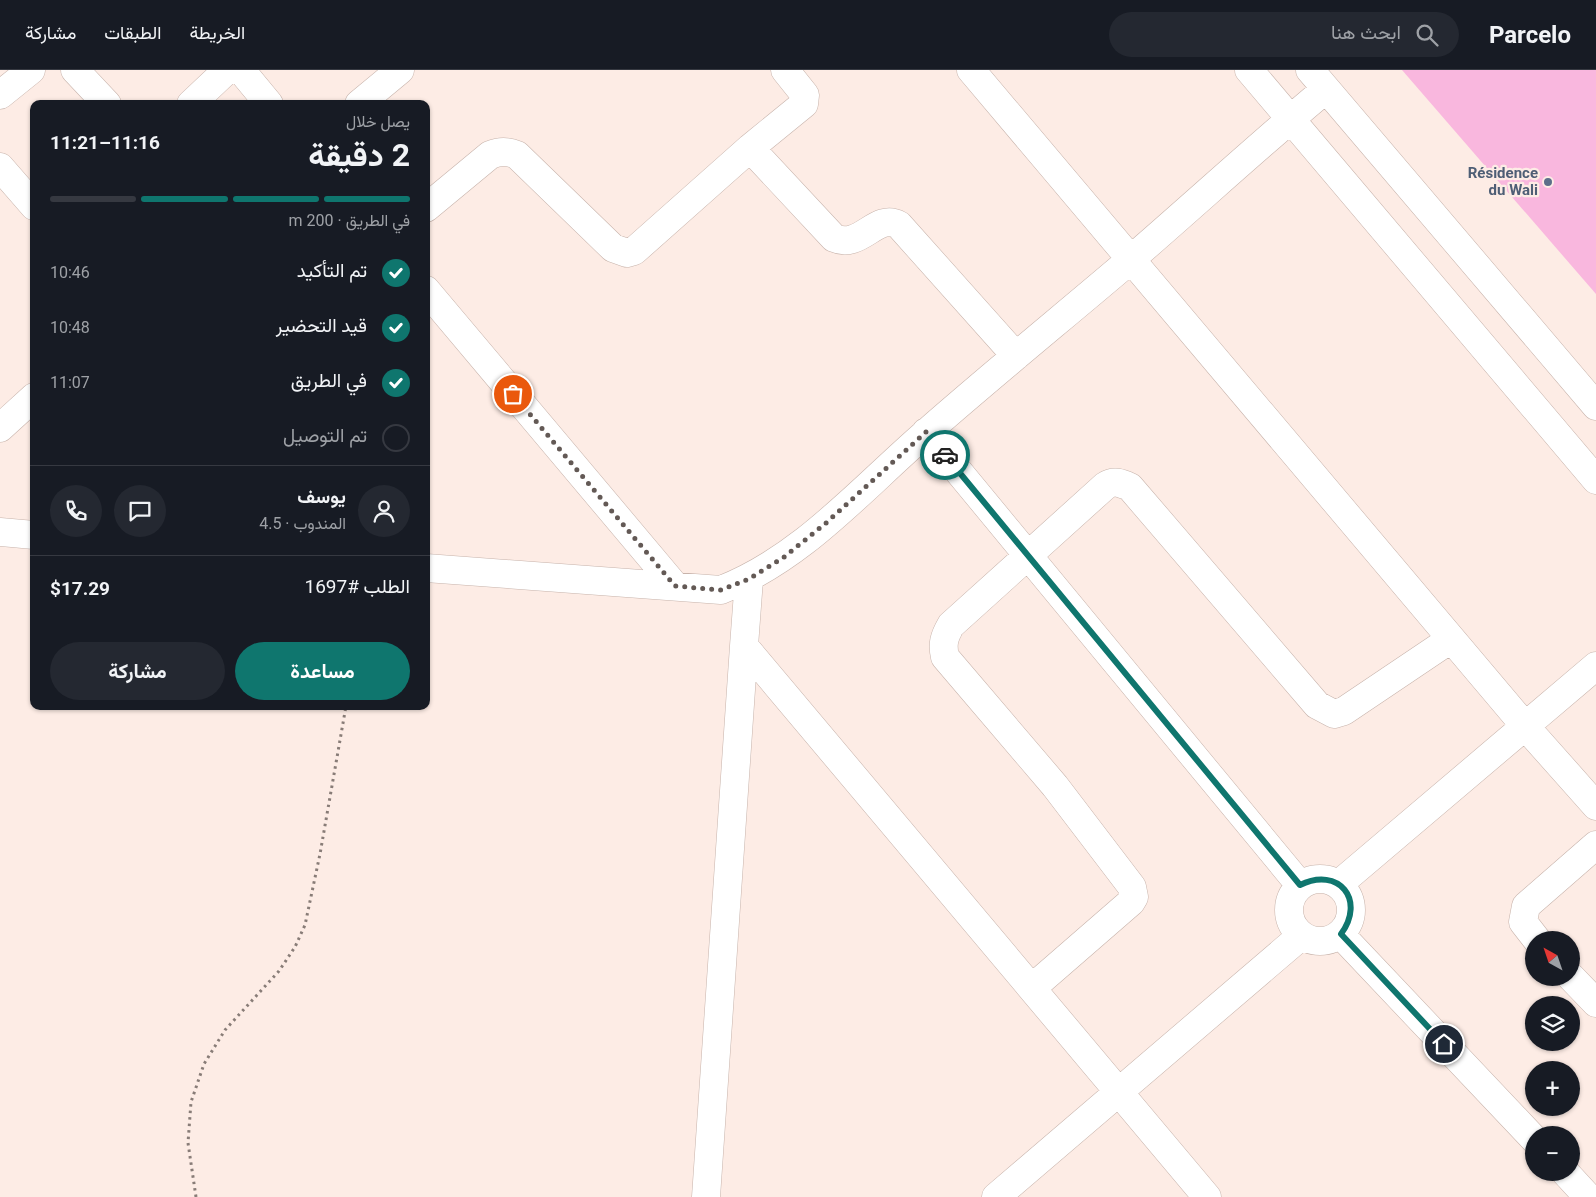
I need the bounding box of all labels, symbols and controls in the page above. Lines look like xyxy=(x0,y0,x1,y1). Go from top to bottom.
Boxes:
search box xyxy=(1109,12,1459,57)
text: ابحث هنا xyxy=(1331,21,1401,44)
icon: search xyxy=(1413,21,1441,49)
text: Parcelo xyxy=(1489,21,1571,49)
text: مشاركة xyxy=(25,22,76,43)
text: الطبقات xyxy=(104,22,161,43)
text: الخريطة xyxy=(189,22,245,43)
text: يصل خلال xyxy=(346,112,410,131)
text: 11:16–11:21 xyxy=(50,131,160,154)
text: 2 دقيقة xyxy=(308,136,410,174)
place label: Résidence du Wali xyxy=(1468,164,1538,199)
marker: Résidence du Wali xyxy=(1542,176,1554,188)
text: في الطريق · 200 m xyxy=(289,211,410,230)
text: تم التأكيد xyxy=(297,259,367,282)
icon: check xyxy=(382,259,410,287)
text: 10:46 xyxy=(50,263,90,282)
text: قيد التحضير xyxy=(276,314,367,337)
icon: check xyxy=(382,314,410,342)
text: 10:48 xyxy=(50,318,90,337)
text: في الطريق xyxy=(291,369,367,392)
icon: check xyxy=(382,369,410,397)
text: 11:07 xyxy=(50,373,90,392)
pin xyxy=(492,373,534,415)
icon: bag xyxy=(499,380,527,408)
text: تم التوصيل xyxy=(283,424,367,447)
courier xyxy=(920,430,970,480)
icon: car xyxy=(931,441,959,469)
button: phone xyxy=(50,485,102,537)
button: chat xyxy=(114,485,166,537)
text: يوسف xyxy=(297,485,346,508)
button: person xyxy=(358,485,410,537)
text: المندوب · 4.5 xyxy=(259,514,346,533)
text: الطلب #1697 xyxy=(304,575,410,598)
text: $17.29 xyxy=(50,577,110,600)
button: مشاركة xyxy=(50,642,225,700)
button: مساعدة xyxy=(235,642,410,700)
north arrow xyxy=(1525,931,1580,986)
map controls xyxy=(1525,931,1580,1181)
button: layers xyxy=(1525,996,1580,1051)
pin xyxy=(1423,1023,1465,1065)
icon: home xyxy=(1430,1030,1458,1058)
button: + xyxy=(1525,1061,1580,1116)
button: − xyxy=(1525,1126,1580,1181)

